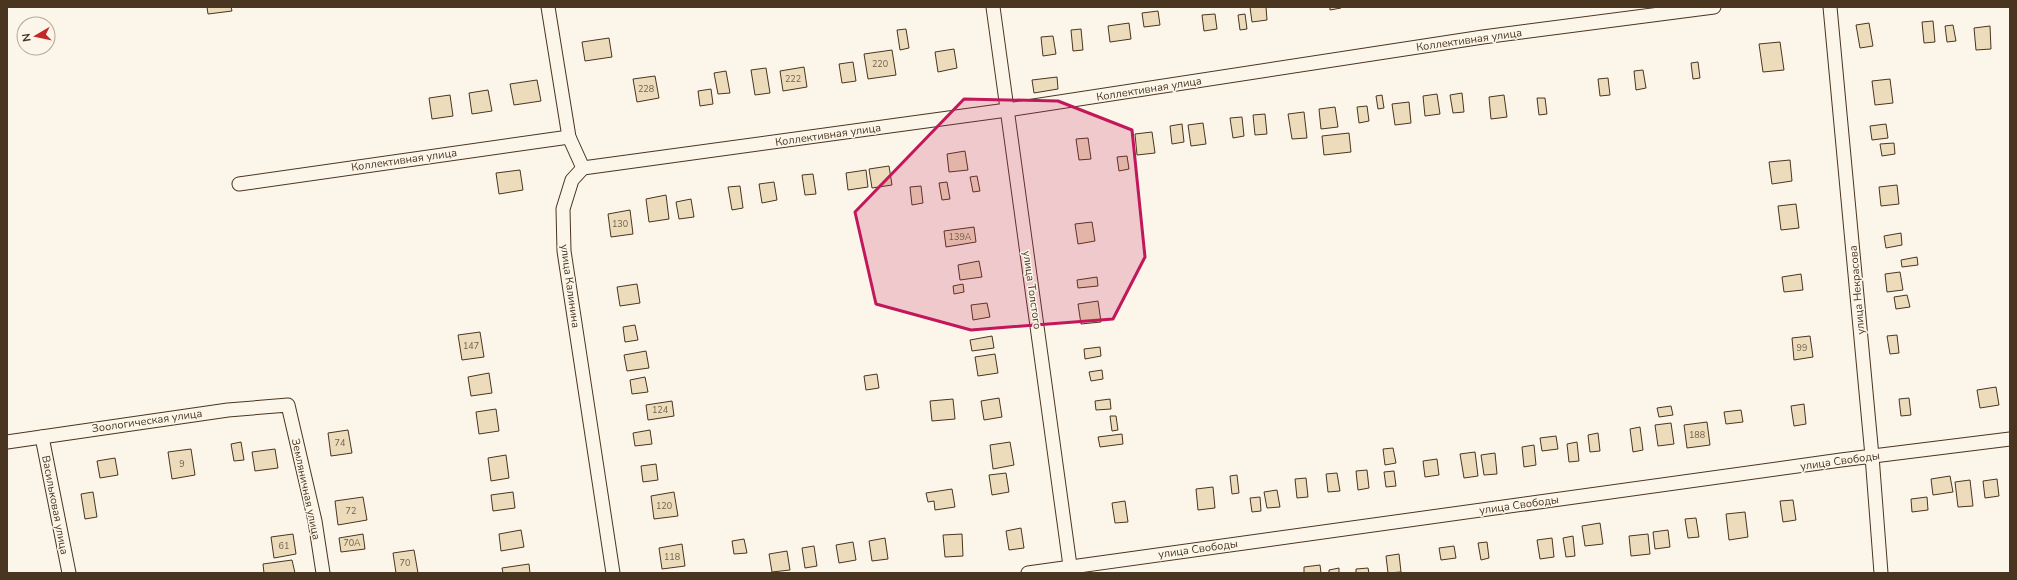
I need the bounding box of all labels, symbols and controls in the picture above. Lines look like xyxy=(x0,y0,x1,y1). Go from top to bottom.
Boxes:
north arrow xyxy=(16,16,56,56)
street label: Коллективная улица xyxy=(1415,25,1523,55)
text: N xyxy=(19,32,35,43)
house number: 220 xyxy=(872,58,888,70)
house number: 222 xyxy=(785,73,801,85)
street label: Коллективная улица xyxy=(1095,73,1203,105)
house number: 228 xyxy=(638,83,654,95)
street label: Коллективная улица xyxy=(774,120,882,150)
street label: Коллективная улица xyxy=(350,145,458,175)
house number: 130 xyxy=(612,218,628,230)
house number: 139А xyxy=(949,231,972,243)
street label: улица Калинина xyxy=(557,243,583,329)
street label: улица Некрасова xyxy=(1846,245,1868,335)
street label: улица Толстого xyxy=(1019,250,1045,330)
house number: 147 xyxy=(463,340,479,352)
house number: 99 xyxy=(1797,342,1807,354)
house number: 124 xyxy=(652,404,669,416)
street label: Зоологическая улица xyxy=(91,406,203,436)
house number: 188 xyxy=(1689,429,1705,441)
street label: Земляничная улица xyxy=(288,437,324,541)
house number: 74 xyxy=(335,437,346,449)
street label: улица Свободы xyxy=(1799,448,1881,474)
street label: Васильковая улица xyxy=(38,454,72,556)
house number: 9 xyxy=(179,458,185,470)
street label: улица Свободы xyxy=(1478,492,1560,518)
house number: 120 xyxy=(656,500,672,512)
house number: 72 xyxy=(346,505,356,517)
street label: улица Свободы xyxy=(1157,536,1239,562)
house number: 70А xyxy=(343,537,361,549)
house number: 61 xyxy=(279,540,289,552)
house number: 118 xyxy=(664,551,680,563)
house number: 70 xyxy=(400,557,410,569)

